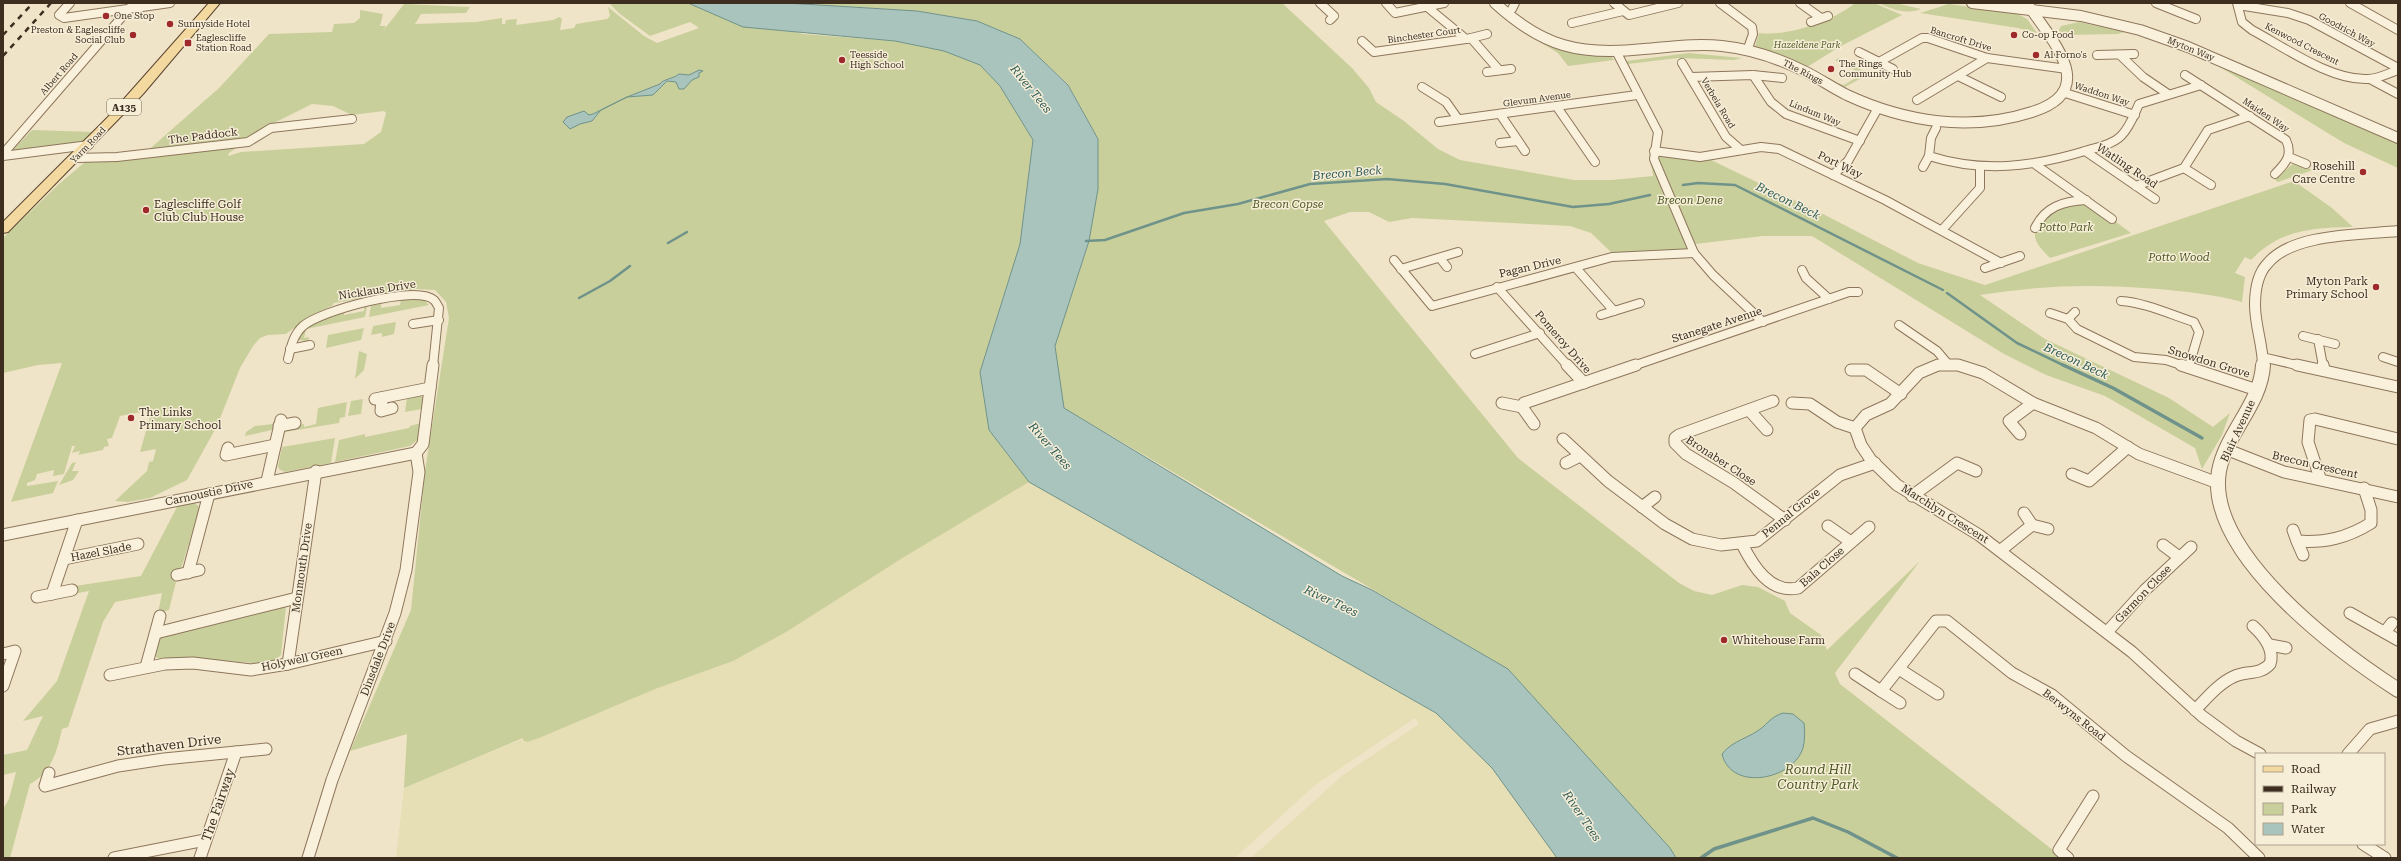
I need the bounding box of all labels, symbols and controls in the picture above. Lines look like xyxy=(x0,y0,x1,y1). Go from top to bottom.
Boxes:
marker: One Stop xyxy=(101,11,111,21)
place label: One Stop xyxy=(114,11,155,21)
street label: Goodrich Way xyxy=(2317,11,2378,49)
marker: Sunnyside Hotel xyxy=(165,19,175,29)
place label: Sunnyside Hotel xyxy=(178,19,250,29)
street label: Kenwood Crescent xyxy=(2263,21,2341,67)
place label: Preston & Eaglescliffe Social Club xyxy=(31,25,125,45)
street label: Binchester Court xyxy=(1387,25,1462,45)
street label: Bancroft Drive xyxy=(1929,25,1993,53)
marker: Preston & Eaglescliffe Social Club xyxy=(128,30,138,40)
marker: Co-op Food xyxy=(2009,30,2019,40)
place label: Co-op Food xyxy=(2022,30,2074,40)
place label: Eaglescliffe Station Road xyxy=(196,33,252,53)
street label: Myton Way xyxy=(2166,35,2217,63)
marker: Eaglescliffe Station Road xyxy=(183,38,193,48)
park label: Hazeldene Park xyxy=(1773,40,1840,50)
place label: Teesside High School xyxy=(850,50,904,70)
marker: Al Forno's xyxy=(2031,50,2041,60)
place label: Al Forno's xyxy=(2044,50,2087,60)
street label: Albert Road xyxy=(38,51,80,97)
marker: Teesside High School xyxy=(837,55,847,65)
street label: The Rings xyxy=(1781,58,1825,86)
place label: The Rings Community Hub xyxy=(1839,59,1912,79)
water label: River Tees xyxy=(1007,61,1055,116)
marker: The Rings Community Hub xyxy=(1826,64,1836,74)
street label: Verbeia Road xyxy=(1699,76,1737,130)
street label: Waddon Way xyxy=(2073,80,2131,108)
street label: Glevum Avenue xyxy=(1503,89,1572,109)
street label: Maiden Way xyxy=(2241,96,2292,135)
street label: Lindum Way xyxy=(1788,98,1843,128)
road number: A135 xyxy=(107,99,141,115)
street label: Yarm Road xyxy=(68,125,108,165)
street label: The Paddock xyxy=(168,125,238,147)
street label: Watling Road xyxy=(2094,141,2160,191)
street label: Port Way xyxy=(1816,149,1865,182)
place label: Rosehill Care Centre xyxy=(2292,160,2356,186)
water label: Brecon Beck xyxy=(1311,163,1383,183)
marker: Rosehill Care Centre xyxy=(2358,167,2368,177)
water label: Brecon Beck xyxy=(1753,179,1823,223)
park label: Brecon Dene xyxy=(1656,194,1723,207)
place label: Eaglescliffe Golf Club Club House xyxy=(154,198,244,224)
park label: Brecon Copse xyxy=(1252,198,1324,211)
marker: Eaglescliffe Golf Club Club House xyxy=(141,205,151,215)
park label: Potto Park xyxy=(2038,221,2093,234)
park label: Potto Wood xyxy=(2147,251,2210,264)
street label: Pagan Drive xyxy=(1498,254,1562,280)
place label: Myton Park Primary School xyxy=(2286,275,2369,301)
street label: Nicklaus Drive xyxy=(337,277,417,303)
marker: Myton Park Primary School xyxy=(2371,282,2381,292)
street label: Stanegate Avenue xyxy=(1670,304,1764,346)
street label: Pomeroy Drive xyxy=(1532,308,1594,376)
water label: Brecon Beck xyxy=(2041,340,2111,382)
street label: Snowdon Grove xyxy=(2167,343,2251,381)
street label: Blair Avenue xyxy=(2218,398,2258,464)
place label: The Links Primary School xyxy=(139,406,222,432)
marker: The Links Primary School xyxy=(126,413,136,423)
water label: River Tees xyxy=(1025,419,1074,473)
street label: Bronaber Close xyxy=(1683,433,1759,489)
street label: Brecon Crescent xyxy=(2271,449,2359,481)
street label: Carnoustie Drive xyxy=(164,477,254,509)
street label: Marchlyn Crescent xyxy=(1899,482,1991,546)
street label: Pennal Grove xyxy=(1759,486,1823,540)
street label: Monmouth Drive xyxy=(289,522,315,614)
street label: Hazel Slade xyxy=(70,540,132,564)
street label: Bala Close xyxy=(1797,544,1847,590)
street label: Garmon Close xyxy=(2112,562,2174,626)
water label: River Tees xyxy=(1301,582,1360,620)
street label: Dinsdale Drive xyxy=(358,620,398,698)
place label: Whitehouse Farm xyxy=(1732,634,1825,647)
marker: Whitehouse Farm xyxy=(1719,635,1729,645)
street label: Holywell Green xyxy=(260,644,344,674)
street label: Berwyns Road xyxy=(2040,686,2108,744)
street label: Strathaven Drive xyxy=(116,731,222,759)
legend xyxy=(2255,753,2385,845)
park label: Round Hill Country Park xyxy=(1777,762,1860,792)
text: Road xyxy=(2291,762,2321,776)
street label: The Fairway xyxy=(198,766,238,844)
text: Railway xyxy=(2291,782,2337,796)
water label: River Tees xyxy=(1560,787,1604,844)
text: Park xyxy=(2291,802,2318,816)
text: Water xyxy=(2291,822,2325,836)

